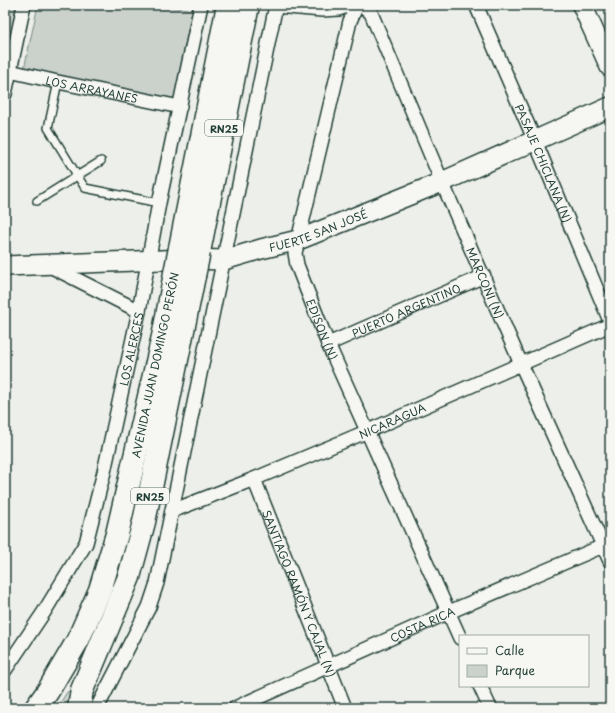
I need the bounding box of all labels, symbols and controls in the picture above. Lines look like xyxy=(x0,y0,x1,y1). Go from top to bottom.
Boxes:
street label: LOS ARRAYANES xyxy=(44,71,140,107)
street label: PASAJE CHICLANA (N) xyxy=(511,101,576,225)
road number: RN25 xyxy=(205,120,243,136)
street label: FUERTE SAN JOSÉ xyxy=(267,204,370,255)
street label: MARCONI (N) xyxy=(463,244,509,321)
street label: AVENIDA JUAN DOMINGO PERÓN xyxy=(127,271,183,459)
street label: PUERTO ARGENTINO xyxy=(349,279,463,341)
street label: EDISON (N) xyxy=(303,296,342,362)
street label: LOS ALERCES xyxy=(114,310,147,387)
street label: NICARAGUA xyxy=(356,398,429,442)
road number: RN25 xyxy=(131,488,169,504)
street label: SANTIAGO RAMÓN Y CAJAL (N) xyxy=(258,507,340,680)
street label: COSTA RICA xyxy=(387,602,458,646)
legend xyxy=(459,635,589,687)
text: Calle xyxy=(495,641,525,659)
text: Parque xyxy=(495,661,535,679)

